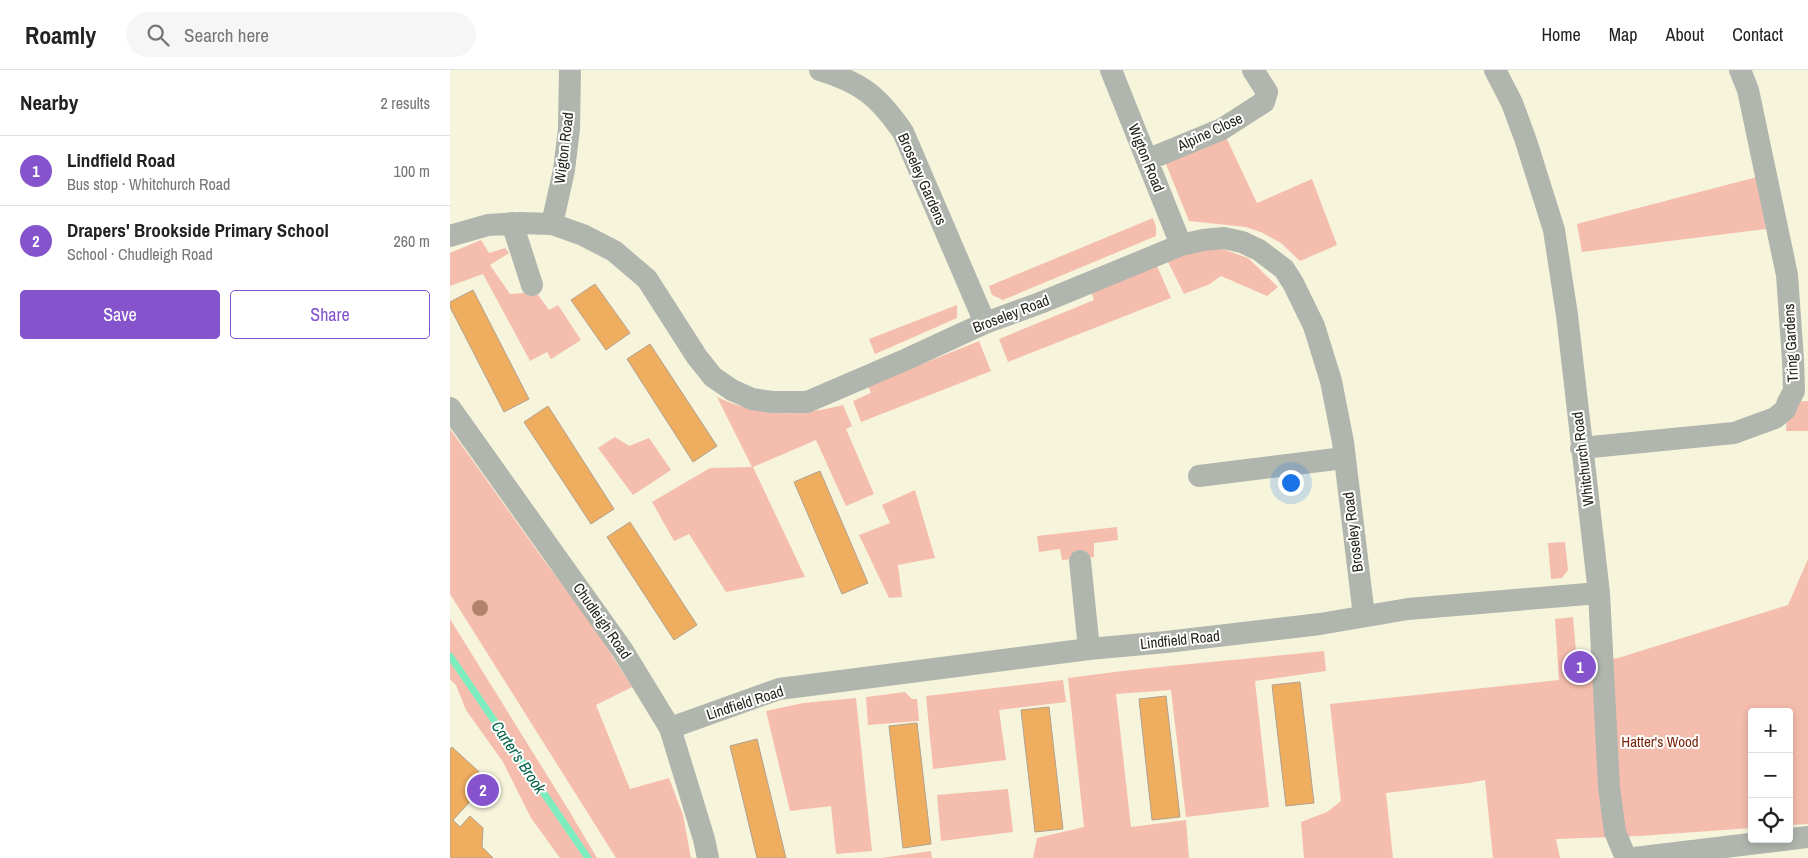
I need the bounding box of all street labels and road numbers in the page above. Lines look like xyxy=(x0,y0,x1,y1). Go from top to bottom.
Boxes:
street label: Alpine Close xyxy=(1173,107,1246,156)
street label: Wigton Road xyxy=(549,111,578,185)
street label: Wigton Road xyxy=(1123,121,1170,195)
street label: Broseley Gardens xyxy=(893,130,952,228)
street label: Broseley Road xyxy=(969,289,1052,338)
street label: Tring Gardens xyxy=(1778,303,1803,383)
street label: Whitchurch Road xyxy=(1566,411,1599,508)
street label: Broseley Road xyxy=(1337,491,1368,573)
street label: Chudleigh Road xyxy=(568,578,637,663)
street label: Lindfield Road xyxy=(1139,625,1221,654)
street label: Lindfield Road xyxy=(704,680,786,725)

